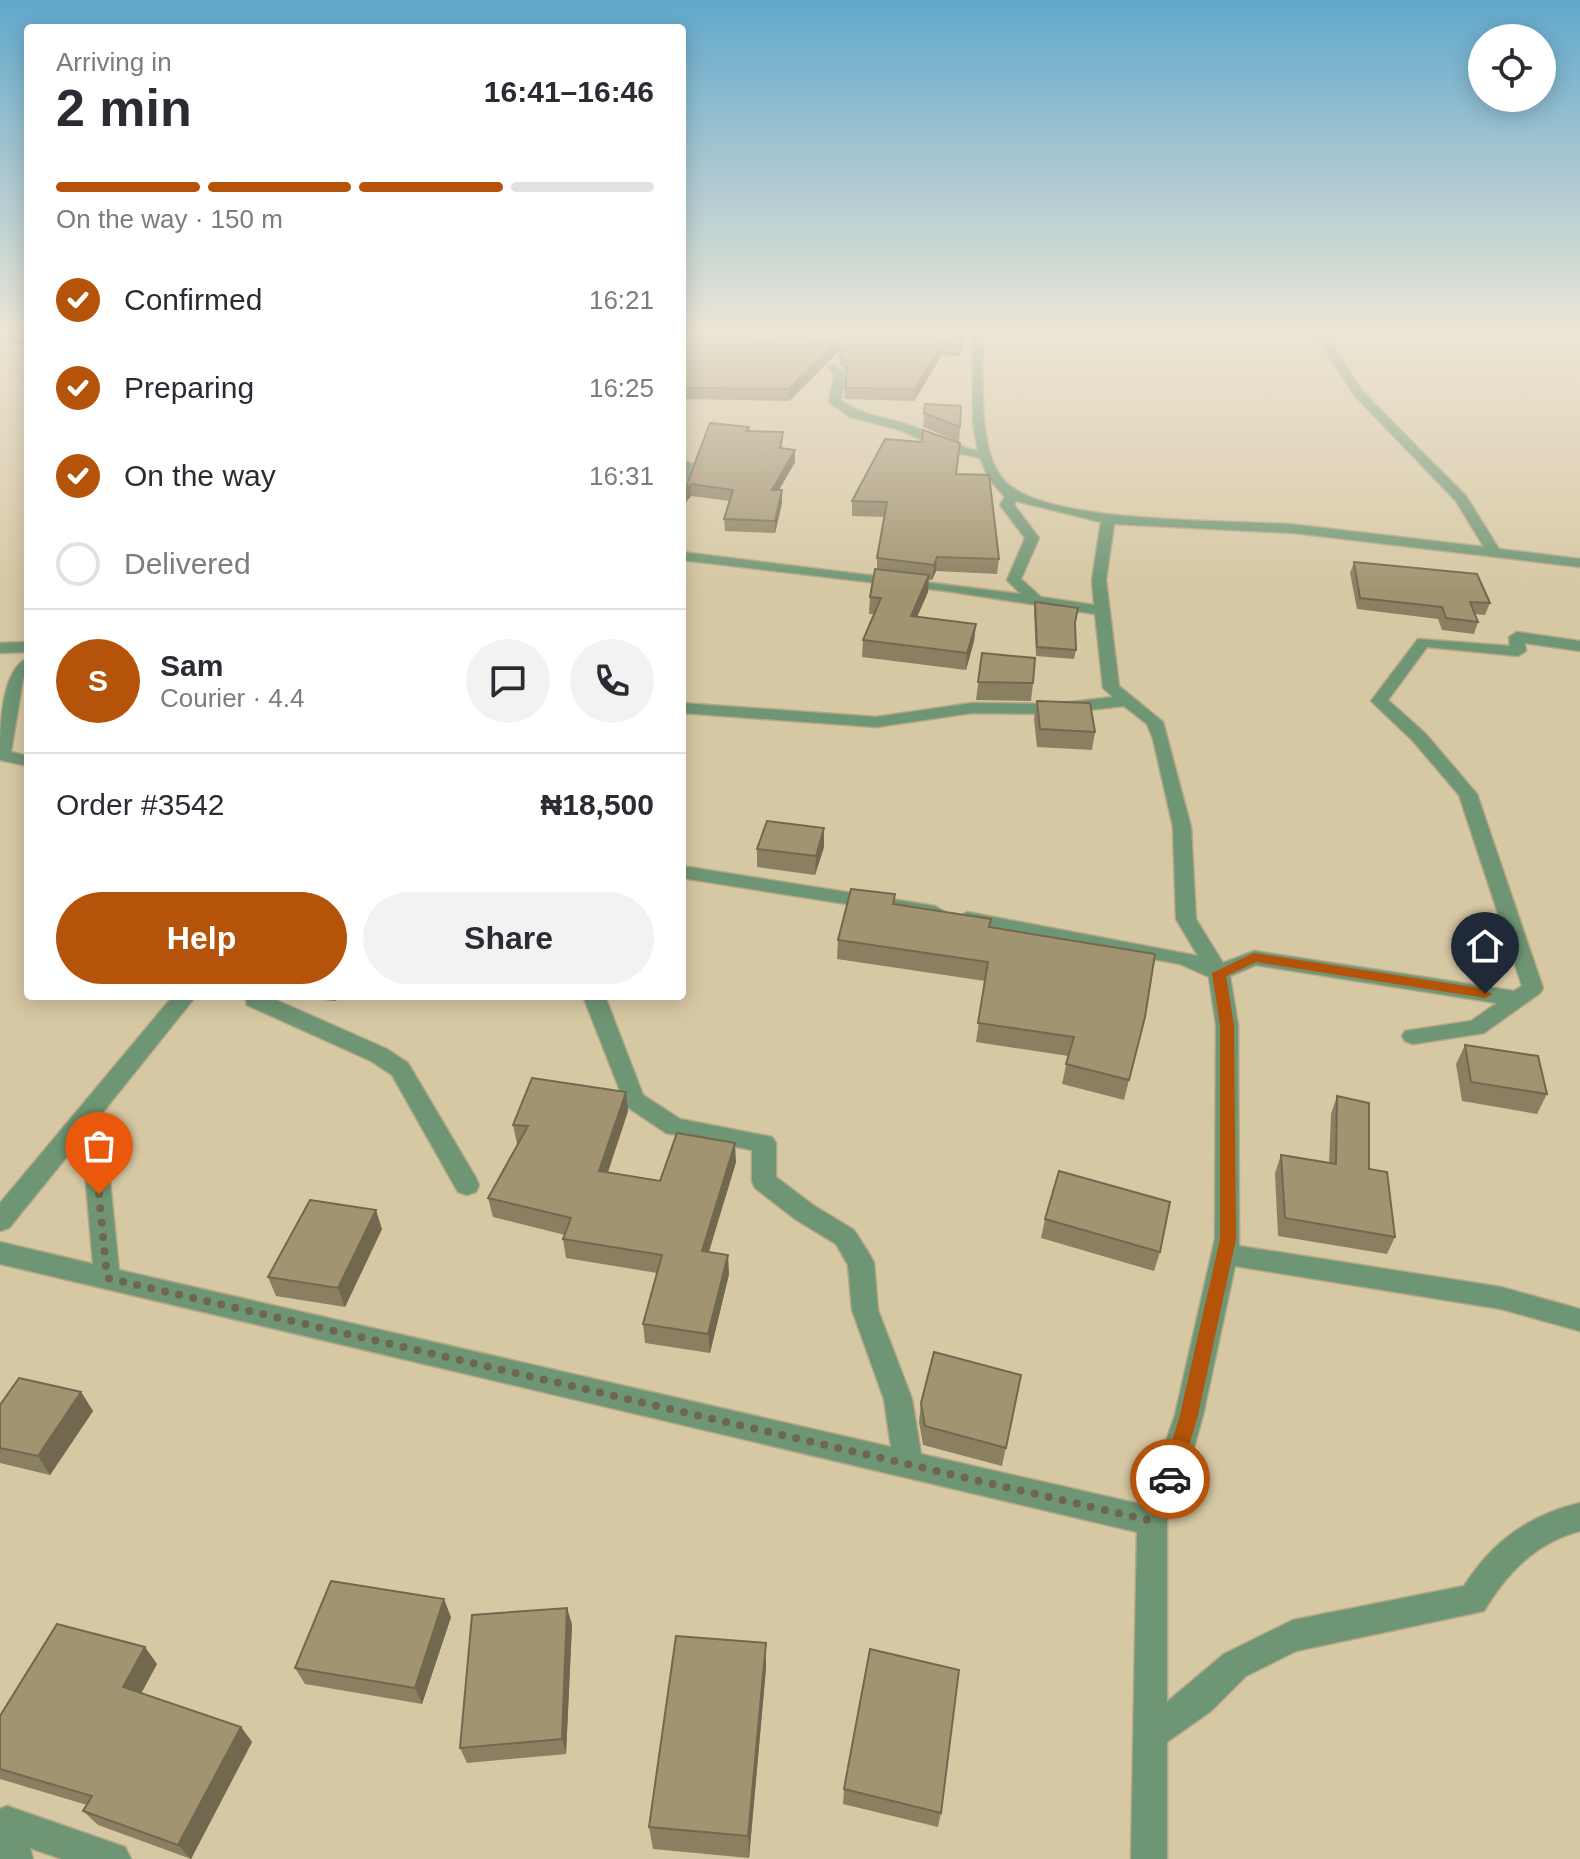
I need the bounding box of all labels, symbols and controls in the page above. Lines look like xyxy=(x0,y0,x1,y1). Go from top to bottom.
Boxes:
map controls xyxy=(1468,24,1556,112)
button: locate xyxy=(1468,24,1556,112)
text: Arriving in xyxy=(56,47,172,77)
text: 16:41–16:46 xyxy=(484,75,654,108)
text: 2 min xyxy=(56,79,192,137)
text: On the way · 150 m xyxy=(56,204,283,234)
icon: check xyxy=(56,278,100,322)
text: Confirmed xyxy=(124,283,262,316)
text: 16:21 xyxy=(589,285,654,315)
icon: check xyxy=(56,366,100,410)
text: Preparing xyxy=(124,371,254,404)
text: 16:25 xyxy=(589,373,654,403)
icon: check xyxy=(56,454,100,498)
text: On the way xyxy=(124,459,276,492)
text: 16:31 xyxy=(589,461,654,491)
text: Delivered xyxy=(124,547,251,580)
button: chat xyxy=(466,639,550,723)
button: phone xyxy=(570,639,654,723)
text: Sam xyxy=(160,649,223,682)
text: S xyxy=(88,664,108,697)
text: Courier · 4.4 xyxy=(160,683,305,713)
text: Order #3542 xyxy=(56,788,224,821)
text: ₦18,500 xyxy=(541,788,654,821)
button: Help xyxy=(56,892,347,984)
button: Share xyxy=(363,892,654,984)
pin xyxy=(1451,912,1519,994)
icon: home xyxy=(1463,924,1507,968)
pin xyxy=(65,1112,133,1194)
icon: bag xyxy=(77,1124,121,1168)
courier xyxy=(1130,1439,1210,1519)
icon: car xyxy=(1148,1457,1192,1501)

